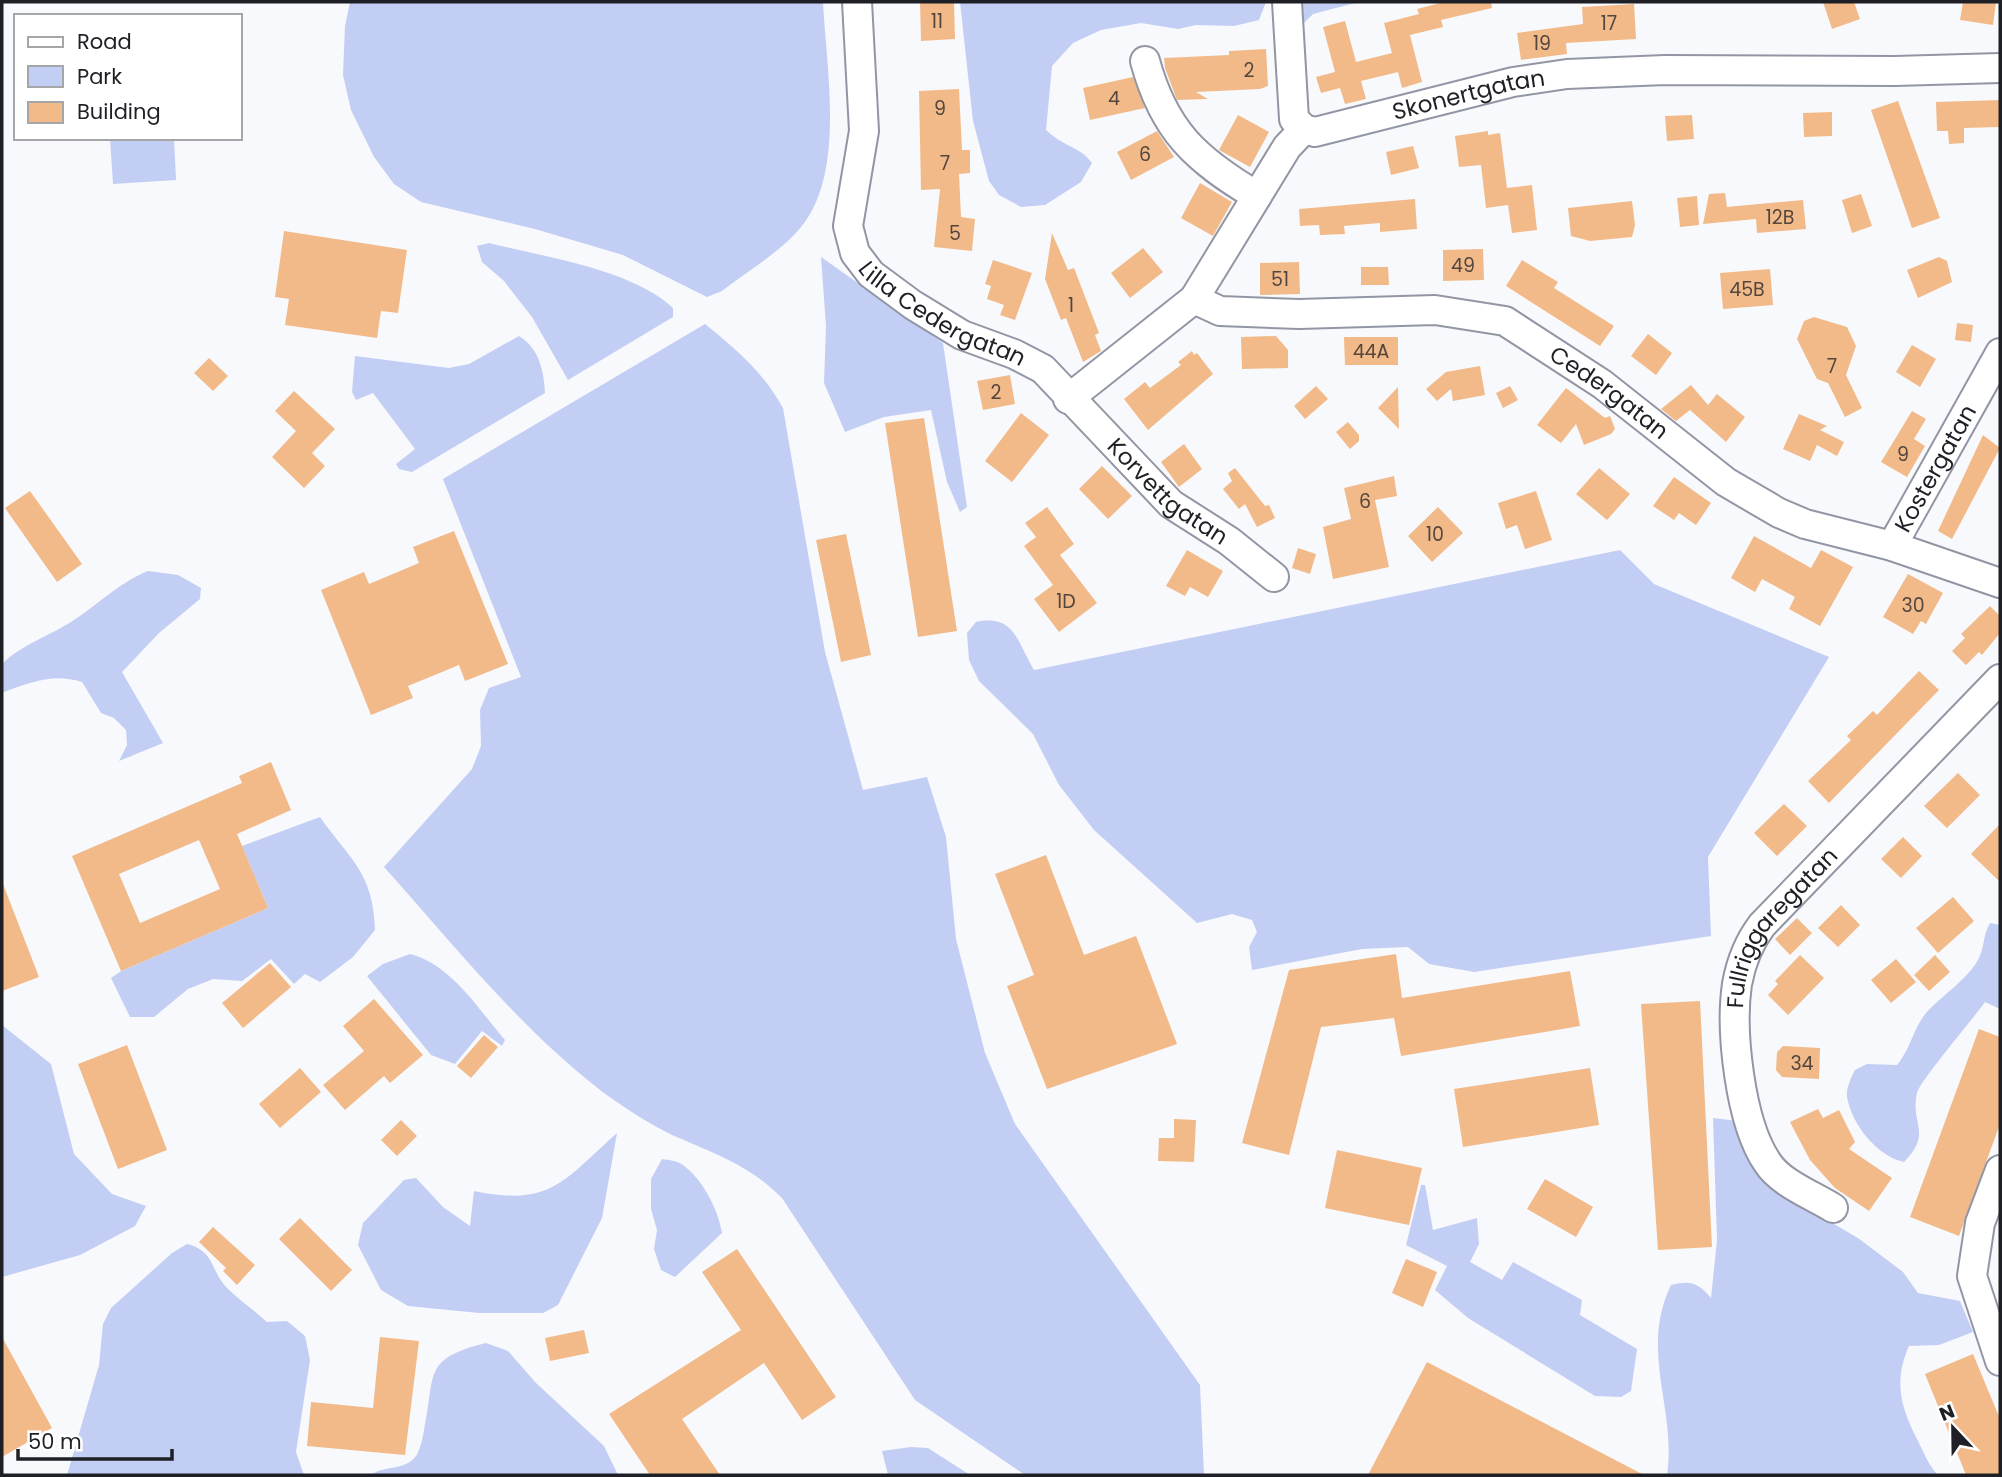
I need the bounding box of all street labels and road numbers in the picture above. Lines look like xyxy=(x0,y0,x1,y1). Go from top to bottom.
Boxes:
street label: Skonertgatan xyxy=(1389,61,1547,128)
street label: Lilla Cedergatan xyxy=(851,255,1032,374)
street label: Cedergatan xyxy=(1543,338,1675,447)
street label: Kostergatan xyxy=(1887,399,1984,538)
street label: Korvettgatan xyxy=(1100,431,1234,552)
street label: Fullriggaregatan xyxy=(1719,840,1845,1009)

